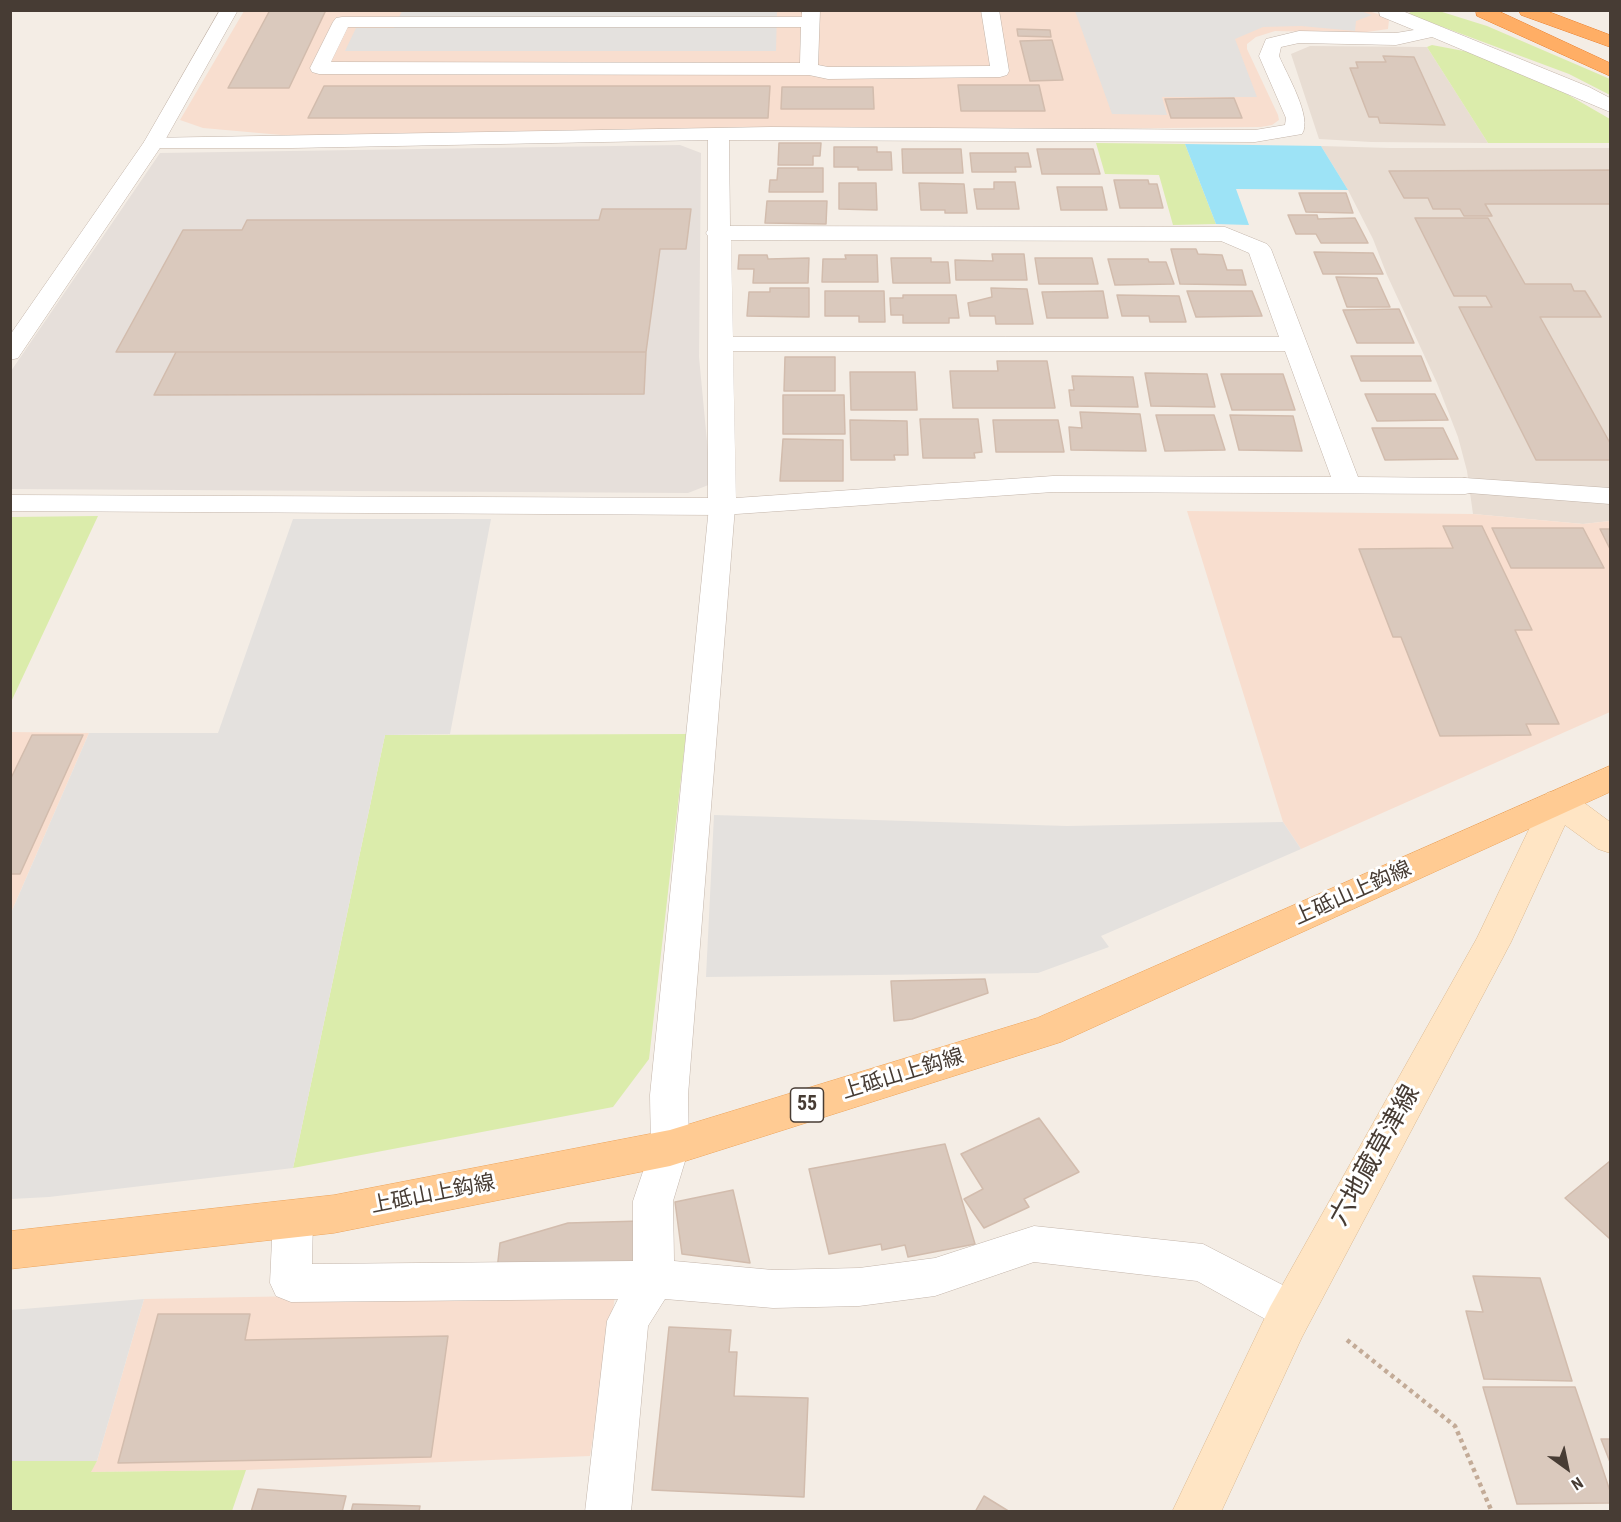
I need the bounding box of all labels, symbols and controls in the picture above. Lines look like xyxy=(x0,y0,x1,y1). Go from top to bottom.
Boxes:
street label: 上砥山上鈎線 xyxy=(1290,857,1416,931)
street label: 上砥山上鈎線 xyxy=(839,1045,967,1105)
street label: 六地蔵草津線 xyxy=(1325,1080,1427,1232)
road number: 55 xyxy=(790,1088,824,1122)
street label: 上砥山上鈎線 xyxy=(369,1171,497,1219)
north arrow xyxy=(1537,1438,1597,1498)
text: N xyxy=(1568,1473,1586,1494)

